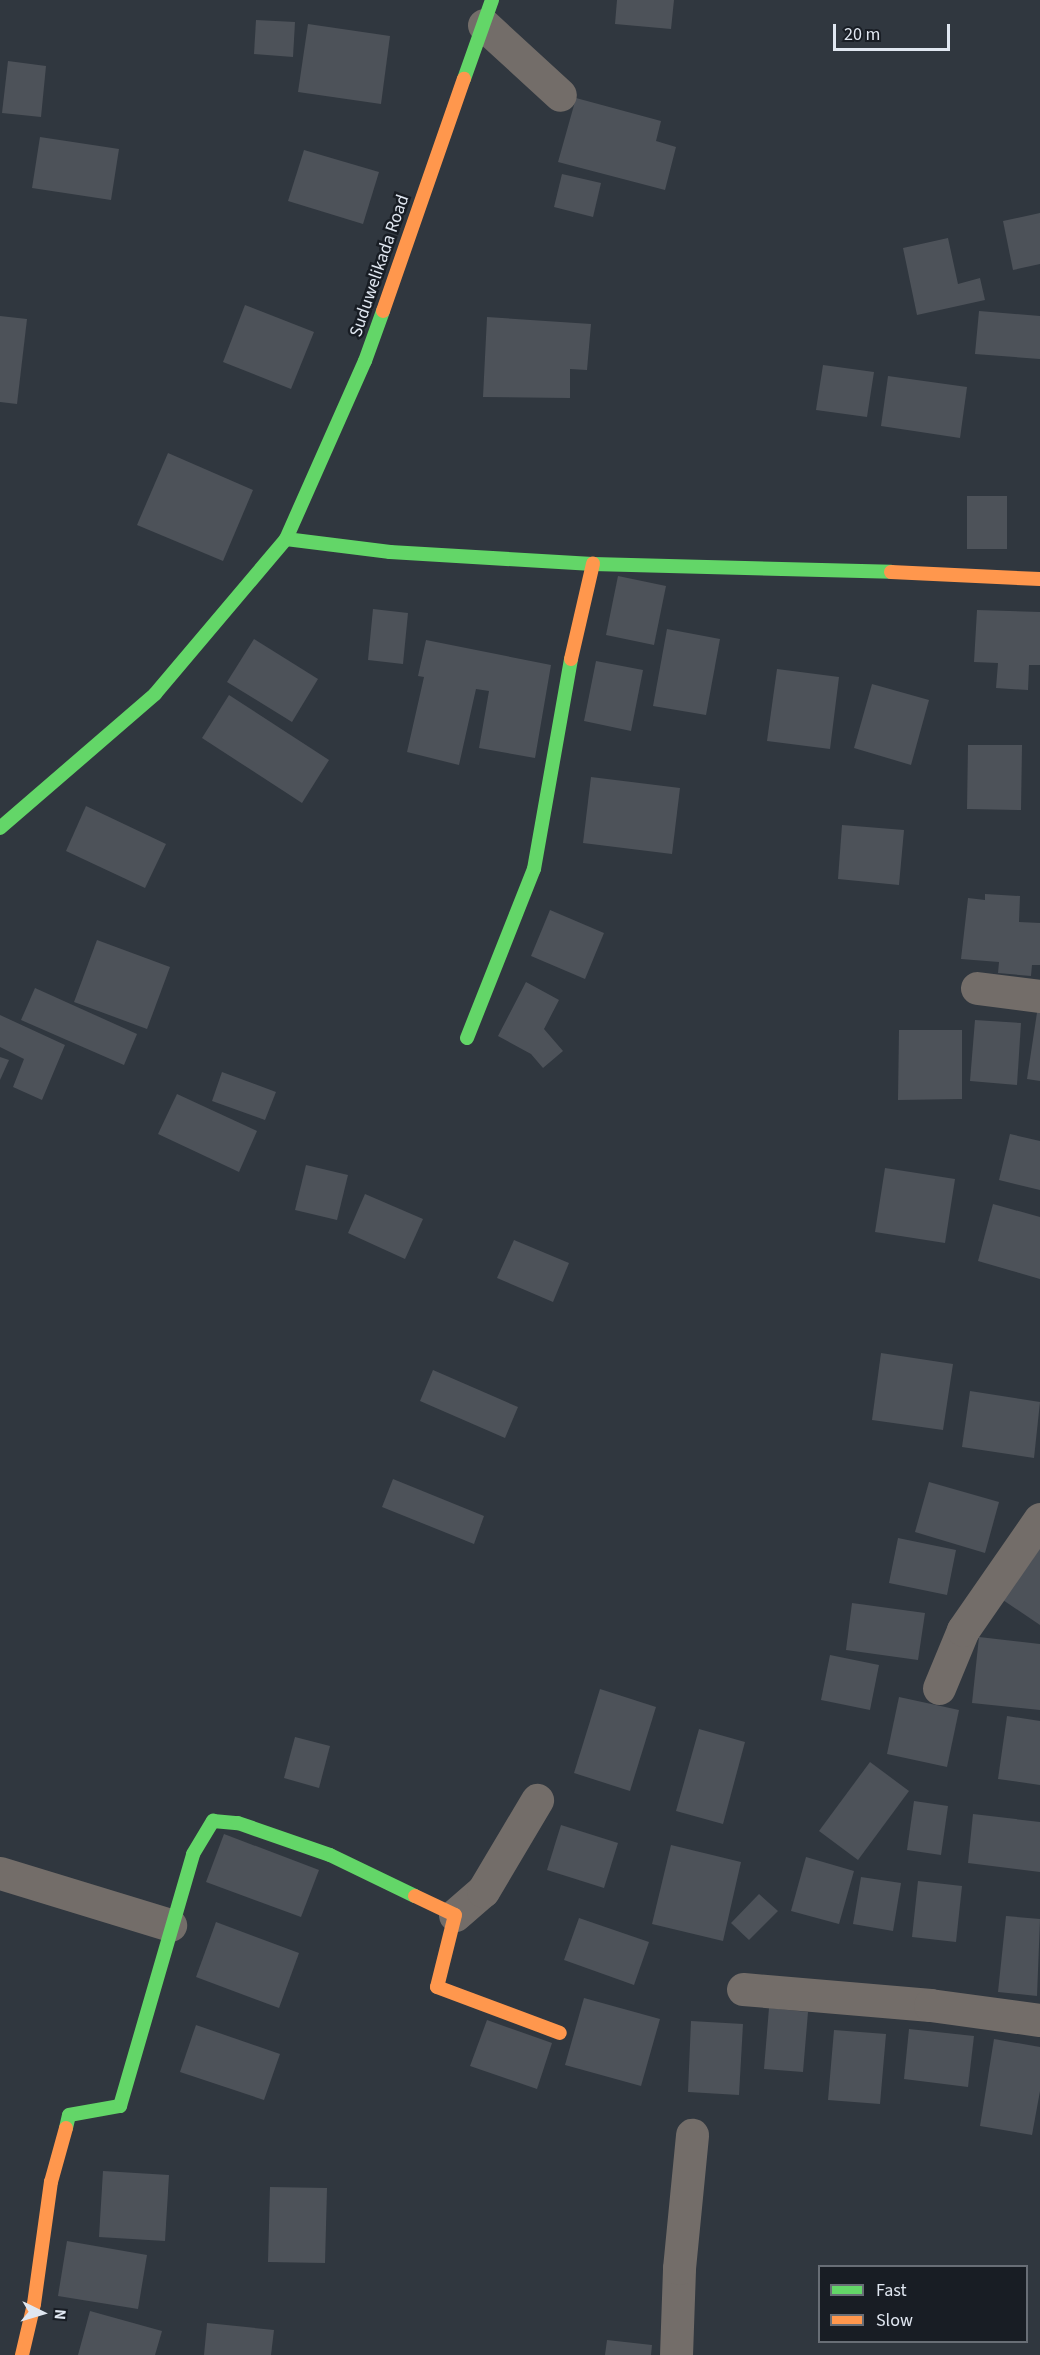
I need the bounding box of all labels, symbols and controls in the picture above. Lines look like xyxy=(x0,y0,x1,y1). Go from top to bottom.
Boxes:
scale bar xyxy=(836,12,953,50)
text: 20 m xyxy=(844,22,880,47)
street label: Suduwelikada Road xyxy=(346,192,414,340)
legend xyxy=(818,2265,1028,2343)
text: Fast xyxy=(876,2278,907,2303)
north arrow xyxy=(12,2283,72,2343)
text: N xyxy=(49,2308,71,2321)
text: Slow xyxy=(876,2308,913,2333)

